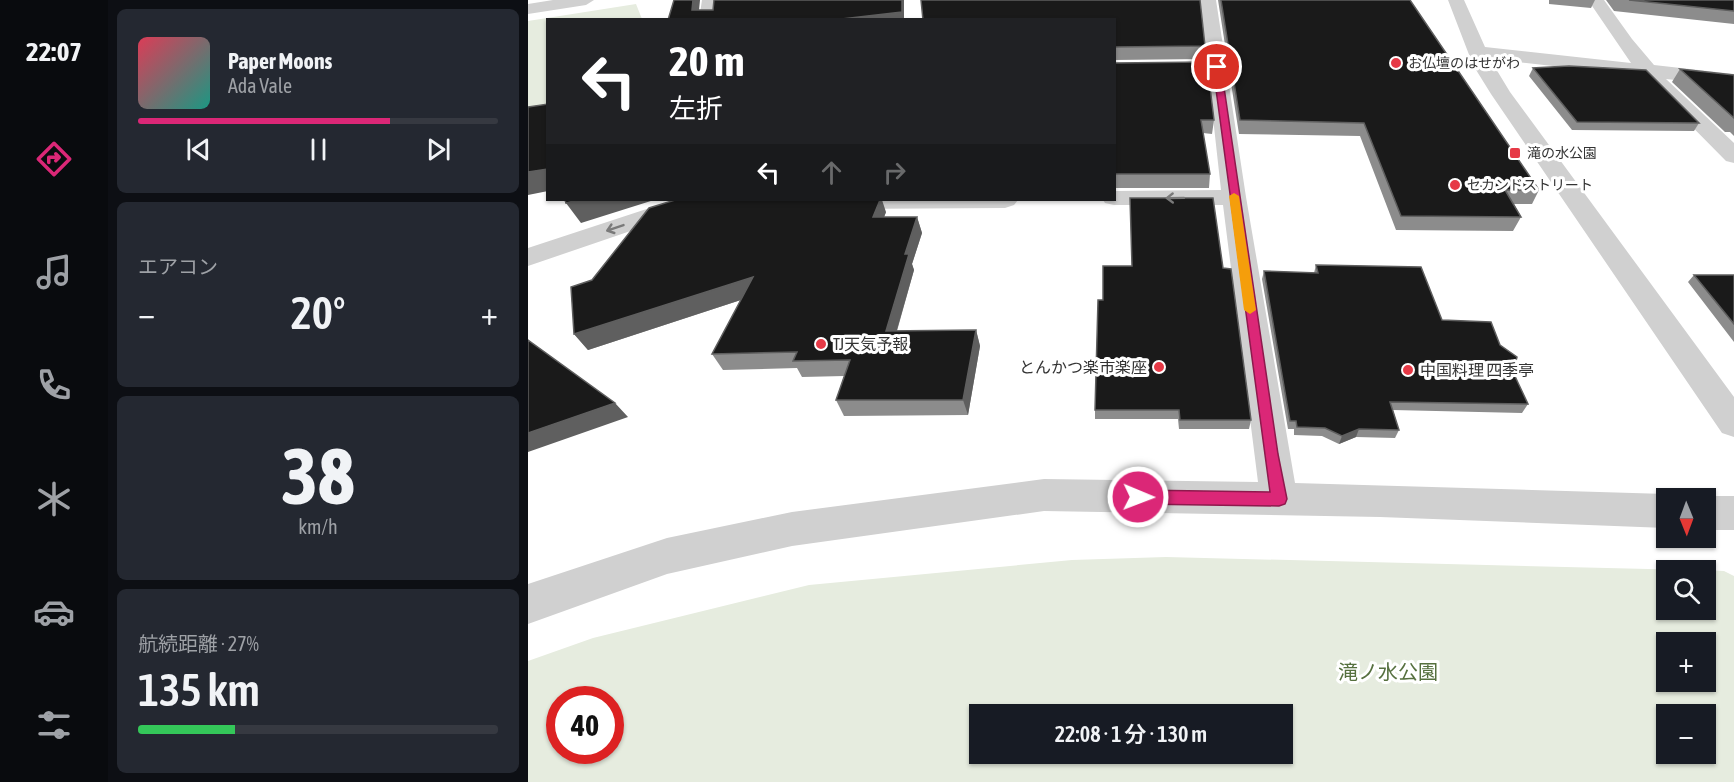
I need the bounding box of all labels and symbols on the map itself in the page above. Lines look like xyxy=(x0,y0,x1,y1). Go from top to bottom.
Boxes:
pin xyxy=(1191,41,1242,92)
place label: お仏壇のはせがわ xyxy=(1408,55,1520,71)
marker: お仏壇のはせがわ xyxy=(1389,56,1403,70)
place label: 滝の水公園 xyxy=(1527,145,1597,161)
marker: 滝の水公園 xyxy=(1508,146,1522,160)
place label: セカンドストリート xyxy=(1467,177,1593,193)
marker: セカンドストリート xyxy=(1448,178,1462,192)
one-way arrow xyxy=(1166,192,1186,204)
one-way arrow xyxy=(606,223,625,234)
place label: TJ天気予報 xyxy=(833,335,908,353)
marker: TJ天気予報 xyxy=(814,337,828,351)
place label: とんかつ楽市楽座 xyxy=(1019,358,1147,376)
marker: とんかつ楽市楽座 xyxy=(1152,360,1166,374)
place label: 中国料理 四季亭 xyxy=(1420,361,1534,379)
marker: 中国料理 四季亭 xyxy=(1401,363,1415,377)
position arrow xyxy=(1106,465,1170,529)
north arrow xyxy=(1656,488,1716,548)
park label: 滝ノ水公園 xyxy=(1338,660,1438,683)
speed limit sign: 40 xyxy=(546,686,624,764)

